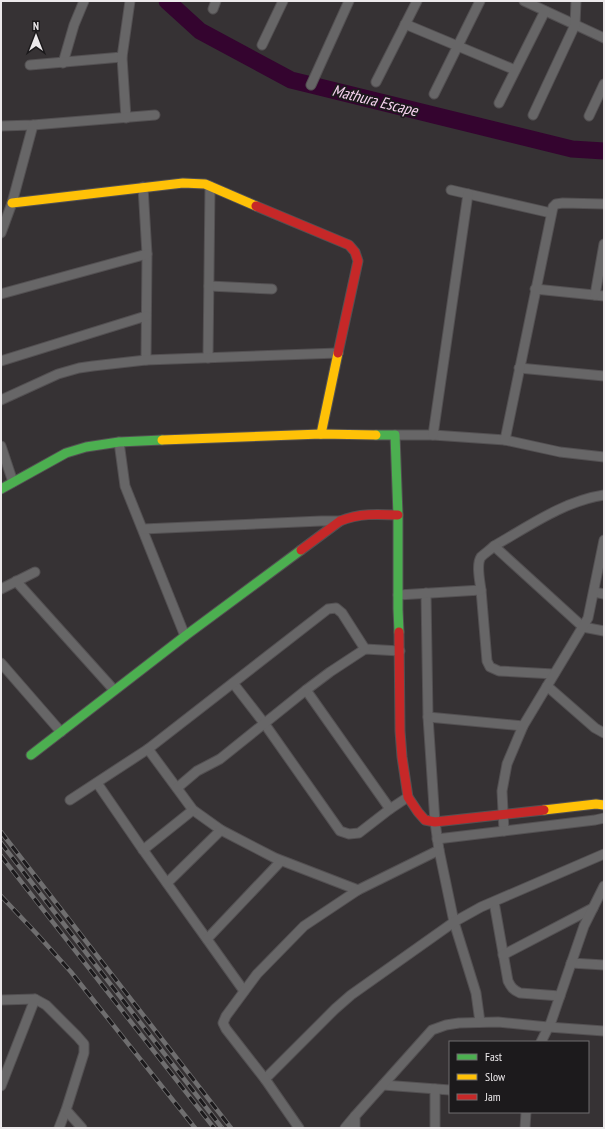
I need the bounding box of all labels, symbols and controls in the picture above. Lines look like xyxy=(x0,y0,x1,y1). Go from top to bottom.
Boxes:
north arrow xyxy=(16,16,56,56)
text: N xyxy=(33,19,39,33)
water label: Mathura Escape xyxy=(330,80,421,121)
legend xyxy=(449,1041,589,1113)
text: Fast xyxy=(485,1049,503,1064)
text: Slow xyxy=(485,1069,506,1084)
text: Jam xyxy=(484,1089,501,1104)

